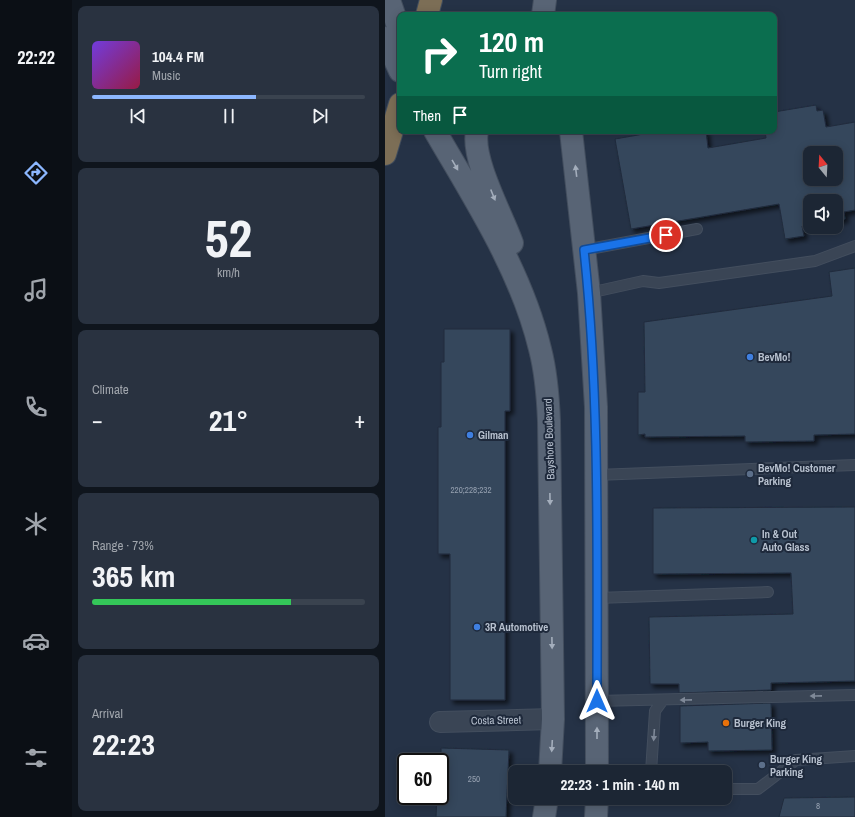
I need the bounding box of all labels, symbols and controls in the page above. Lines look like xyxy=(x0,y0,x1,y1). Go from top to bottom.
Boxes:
text: 120 m xyxy=(479,23,544,61)
icon: right xyxy=(413,28,465,80)
text: 22:22 xyxy=(17,45,55,70)
text: 104.4 FM xyxy=(152,46,204,67)
text: Turn right xyxy=(479,59,542,84)
text: Music xyxy=(152,67,180,84)
icon: arrive xyxy=(449,104,471,126)
icon: previous xyxy=(127,105,149,127)
icon: pause xyxy=(218,105,240,127)
icon: next xyxy=(309,105,331,127)
text: Then xyxy=(413,105,441,126)
north arrow xyxy=(803,146,843,186)
map controls xyxy=(803,146,843,234)
icon: directions xyxy=(22,159,50,187)
one-way arrow xyxy=(451,159,458,171)
one-way arrow xyxy=(573,165,579,177)
one-way arrow xyxy=(490,189,496,201)
button: sound xyxy=(803,194,843,234)
text: 52 xyxy=(205,203,252,273)
pin xyxy=(649,218,683,252)
icon: arrive xyxy=(655,224,677,246)
text: km/h xyxy=(217,264,240,281)
icon: music xyxy=(22,276,50,304)
place label: BevMo! xyxy=(758,350,791,364)
marker: BevMo! xyxy=(745,352,755,362)
text: Climate xyxy=(92,381,129,398)
icon: phone xyxy=(22,393,50,421)
street label: Bayshore Boulevard xyxy=(541,398,557,480)
text: 21° xyxy=(209,400,248,440)
text: − xyxy=(92,405,103,435)
text: + xyxy=(354,405,365,435)
place label: Gilman xyxy=(478,428,509,442)
marker: Gilman xyxy=(465,430,475,440)
place label: BevMo! Customer Parking xyxy=(758,461,836,488)
marker: BevMo! Customer Parking xyxy=(745,469,755,479)
house number: 220;228;232 xyxy=(450,484,492,496)
one-way arrow xyxy=(547,493,553,506)
icon: climate xyxy=(22,510,50,538)
place label: In & Out Auto Glass xyxy=(762,527,810,554)
marker: In & Out Auto Glass xyxy=(749,535,759,545)
text: Range · 73% xyxy=(92,537,154,554)
text: 365 km xyxy=(92,556,175,596)
place label: 3R Automotive xyxy=(485,620,548,634)
marker: 3R Automotive xyxy=(472,622,482,632)
icon: car xyxy=(22,627,50,655)
one-way arrow xyxy=(549,637,555,650)
position arrow xyxy=(576,680,618,722)
one-way arrow xyxy=(810,693,822,700)
one-way arrow xyxy=(680,696,692,703)
text: Arrival xyxy=(92,705,123,722)
street label: Costa Street xyxy=(471,713,522,727)
place label: Burger King xyxy=(734,716,787,730)
marker: Burger King xyxy=(721,718,731,728)
text: 22:23 xyxy=(92,724,155,764)
one-way arrow xyxy=(594,726,600,739)
one-way arrow xyxy=(650,729,657,741)
one-way arrow xyxy=(549,740,555,753)
icon: filters xyxy=(22,744,50,772)
place label: Burger King Parking xyxy=(770,752,823,779)
speed limit sign: 60 xyxy=(397,753,449,805)
marker: Burger King Parking xyxy=(757,760,767,770)
house number: 250 xyxy=(468,773,480,785)
text: 22:23 · 1 min · 140 m xyxy=(561,774,679,795)
house number: 8 xyxy=(816,800,820,812)

